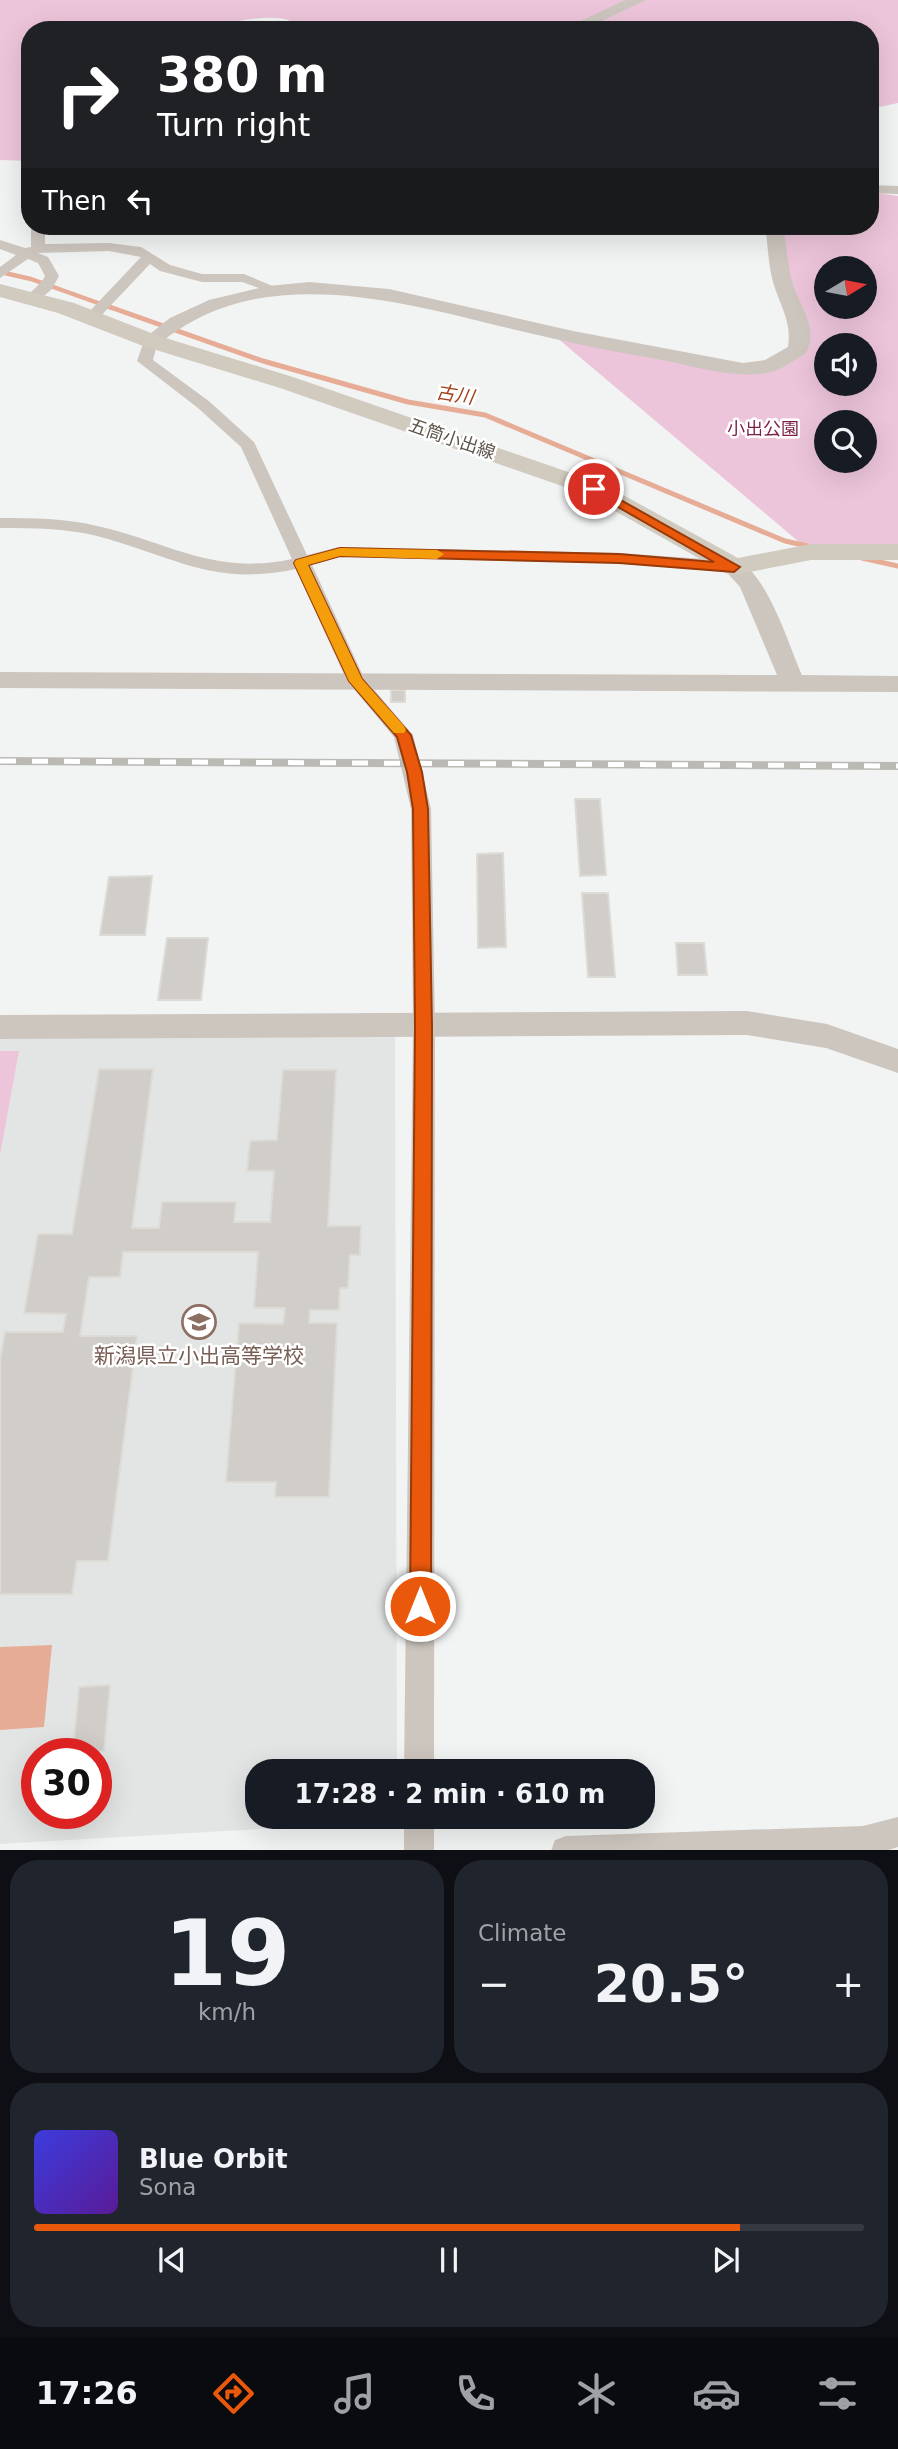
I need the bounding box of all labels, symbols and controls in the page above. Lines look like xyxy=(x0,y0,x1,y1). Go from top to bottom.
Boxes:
text: 380 m xyxy=(157,47,327,104)
icon: right xyxy=(42,49,133,140)
text: Turn right xyxy=(157,106,310,144)
icon: left xyxy=(121,182,159,220)
text: Then xyxy=(42,186,107,216)
north arrow xyxy=(814,256,877,318)
map controls xyxy=(814,256,877,473)
button: sound xyxy=(814,333,877,396)
water label: 古川 xyxy=(435,380,477,408)
button: search xyxy=(814,410,877,473)
street label: 五筒小出線 xyxy=(406,414,498,463)
park label: 小出公園 xyxy=(727,418,799,439)
pin xyxy=(564,459,624,519)
icon: arrive xyxy=(575,470,613,508)
school or university icon: 新潟県立小出高等学校 xyxy=(180,1303,218,1341)
place label: 新潟県立小出高等学校 xyxy=(94,1344,304,1368)
position arrow xyxy=(383,1569,457,1643)
speed limit sign: 30 xyxy=(21,1738,112,1829)
text: 17:28 · 2 min · 610 m xyxy=(295,1779,605,1809)
text: 19 xyxy=(164,1901,290,2006)
text: Climate xyxy=(478,1920,567,1946)
text: 20.5° xyxy=(594,1954,748,2014)
text: − xyxy=(478,1962,510,2006)
text: + xyxy=(832,1962,864,2006)
text: km/h xyxy=(198,1999,256,2025)
text: Blue Orbit xyxy=(139,2144,288,2174)
text: Sona xyxy=(139,2174,196,2200)
icon: previous xyxy=(153,2241,191,2279)
icon: pause xyxy=(430,2241,468,2279)
icon: next xyxy=(707,2241,745,2279)
icon: directions xyxy=(209,2369,258,2418)
icon: music xyxy=(330,2369,379,2418)
icon: phone xyxy=(451,2369,500,2418)
icon: climate xyxy=(572,2369,621,2418)
icon: car xyxy=(692,2369,741,2418)
icon: filters xyxy=(813,2369,862,2418)
text: 17:26 xyxy=(36,2374,138,2412)

